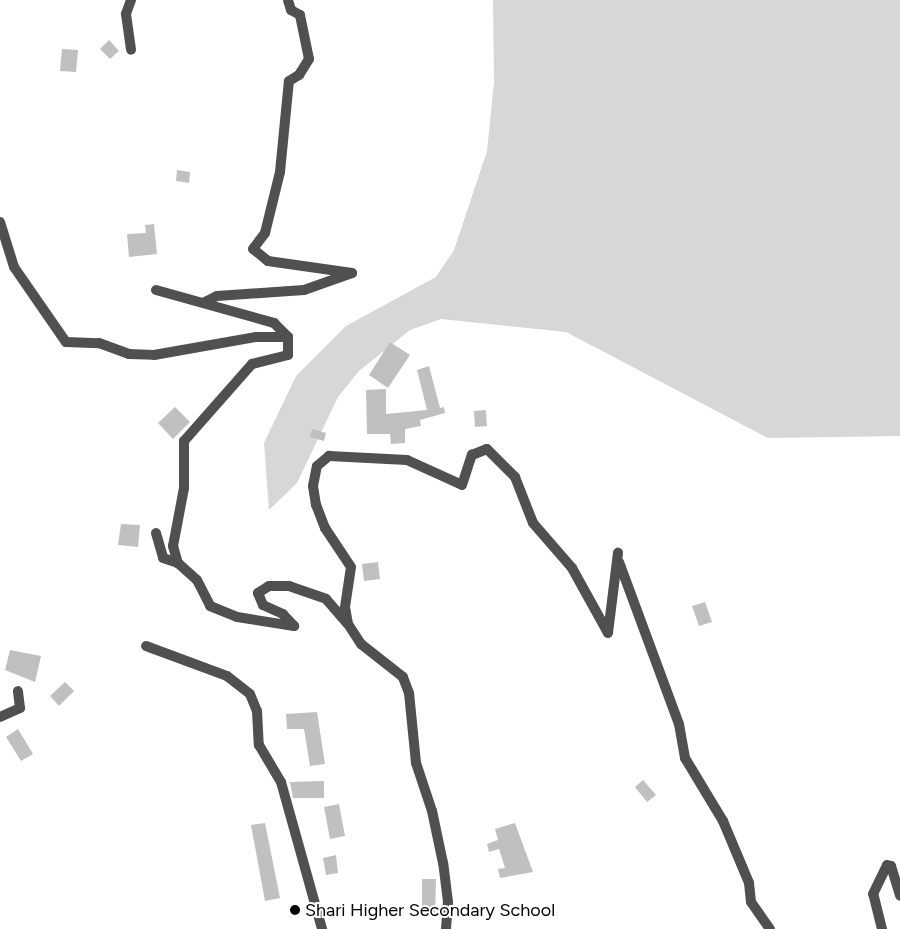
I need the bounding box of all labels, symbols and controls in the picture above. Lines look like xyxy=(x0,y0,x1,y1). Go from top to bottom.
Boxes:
place label: Shari Higher Secondary School xyxy=(305,899,555,921)
marker: Shari Higher Secondary School xyxy=(289,904,301,916)

